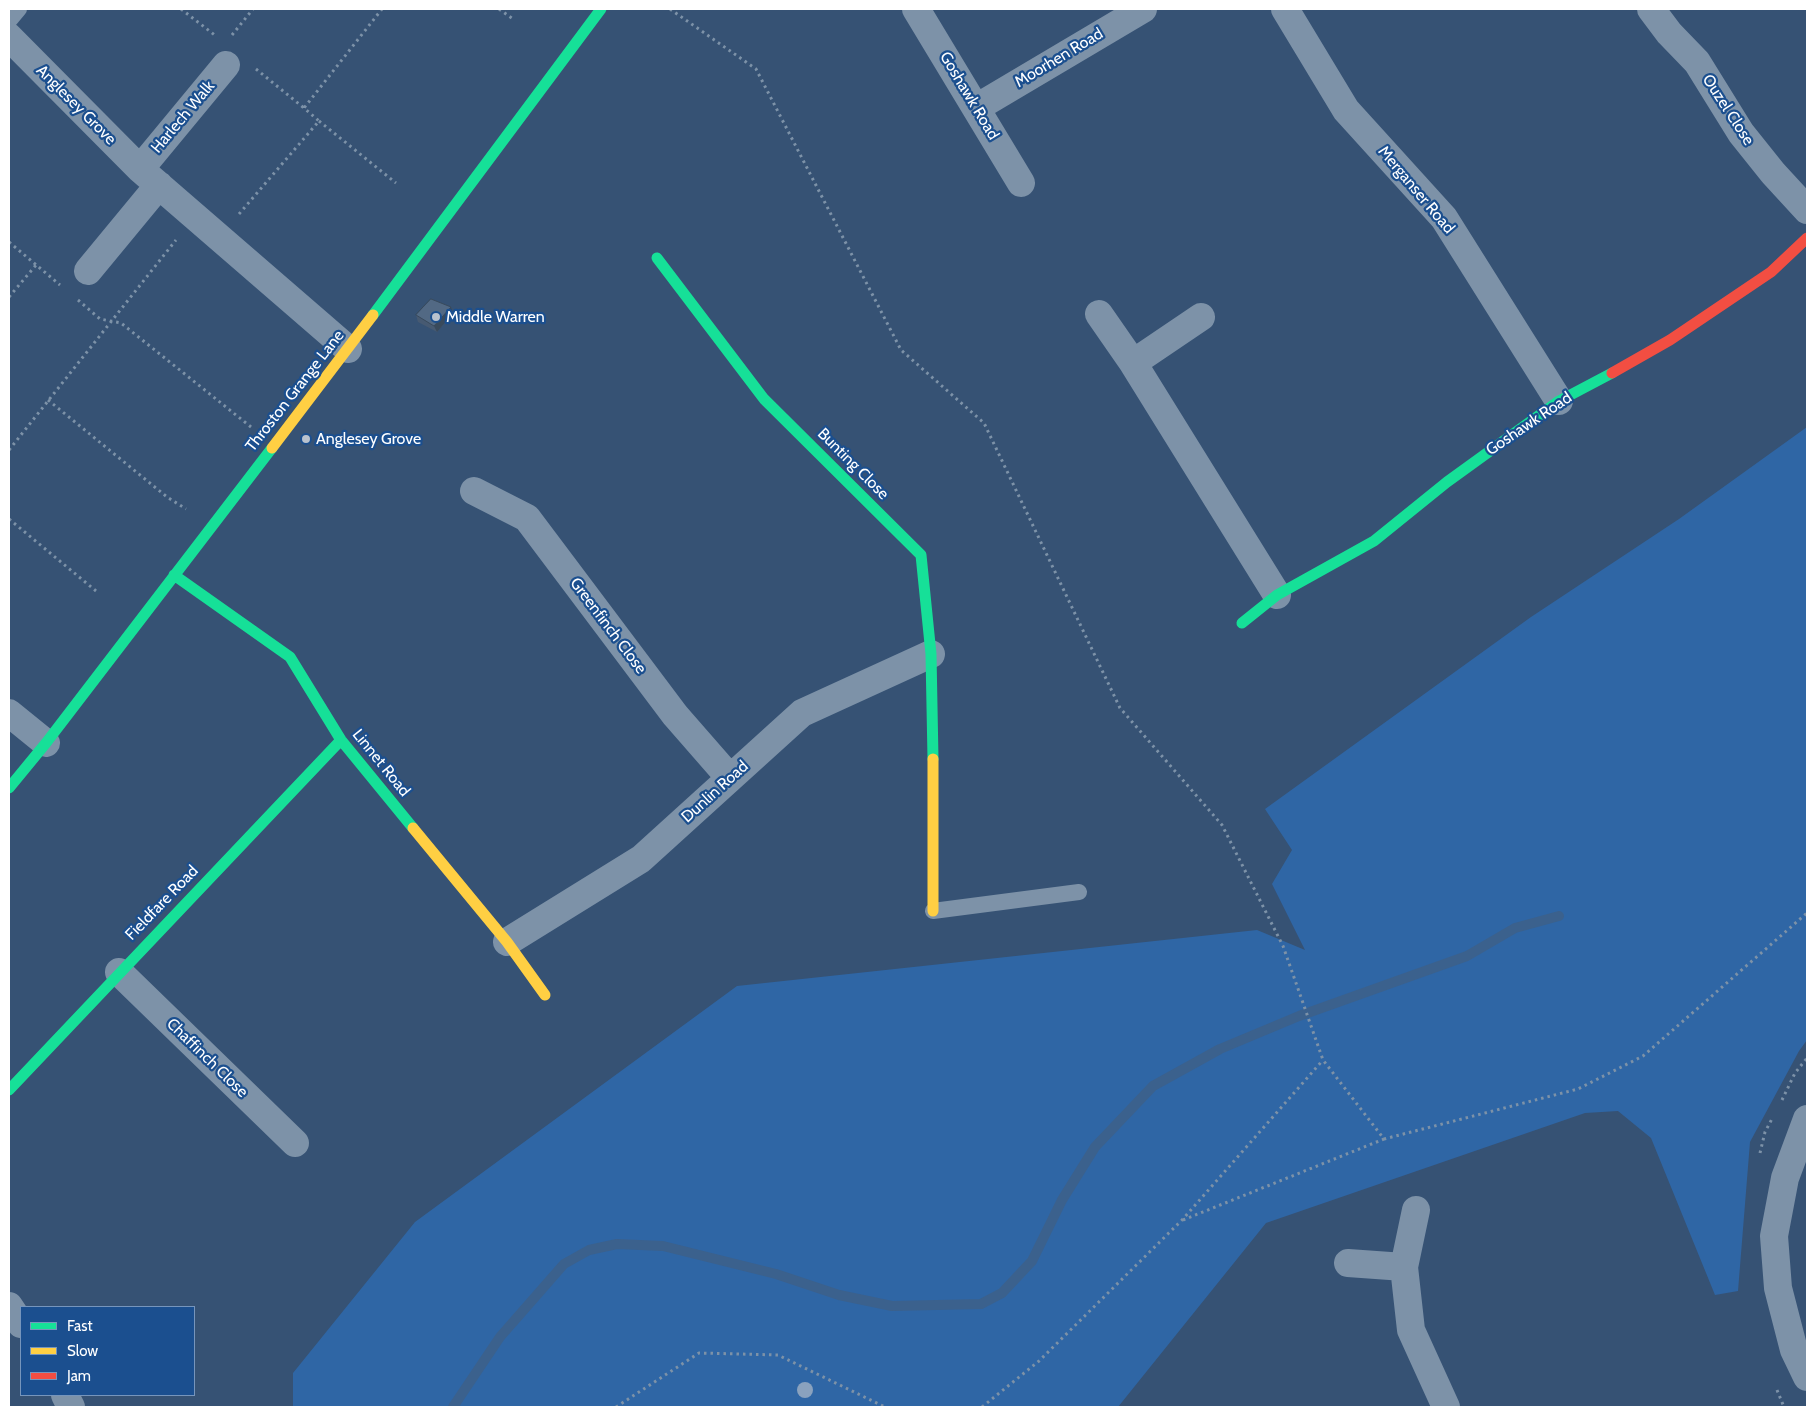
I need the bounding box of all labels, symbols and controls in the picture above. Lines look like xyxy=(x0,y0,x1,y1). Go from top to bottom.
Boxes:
street label: Moorhen Road xyxy=(1011,24,1107,92)
street label: Goshawk Road xyxy=(935,48,1003,144)
street label: Anglesey Grove xyxy=(32,61,120,149)
street label: Ouzel Close xyxy=(1698,71,1758,149)
street label: Harlech Walk xyxy=(147,77,219,157)
street label: Merganser Road xyxy=(1374,142,1458,238)
place label: Middle Warren xyxy=(446,307,545,327)
marker: Middle Warren xyxy=(430,311,442,323)
street label: Throston Grange Lane xyxy=(242,326,348,456)
street label: Goshawk Road xyxy=(1482,388,1576,460)
street label: Bunting Close xyxy=(813,424,893,504)
place label: Anglesey Grove xyxy=(316,429,421,449)
marker: Anglesey Grove xyxy=(300,433,312,445)
street label: Greenfinch Close xyxy=(566,574,650,678)
street label: Linnet Road xyxy=(348,725,414,801)
street label: Dunlin Road xyxy=(678,757,752,827)
street label: Fieldfare Road xyxy=(122,862,202,944)
street label: Chaffinch Close xyxy=(162,1014,252,1102)
legend xyxy=(20,1306,195,1396)
text: Fast xyxy=(67,1317,92,1335)
text: Slow xyxy=(67,1342,98,1360)
text: Jam xyxy=(67,1367,91,1385)

